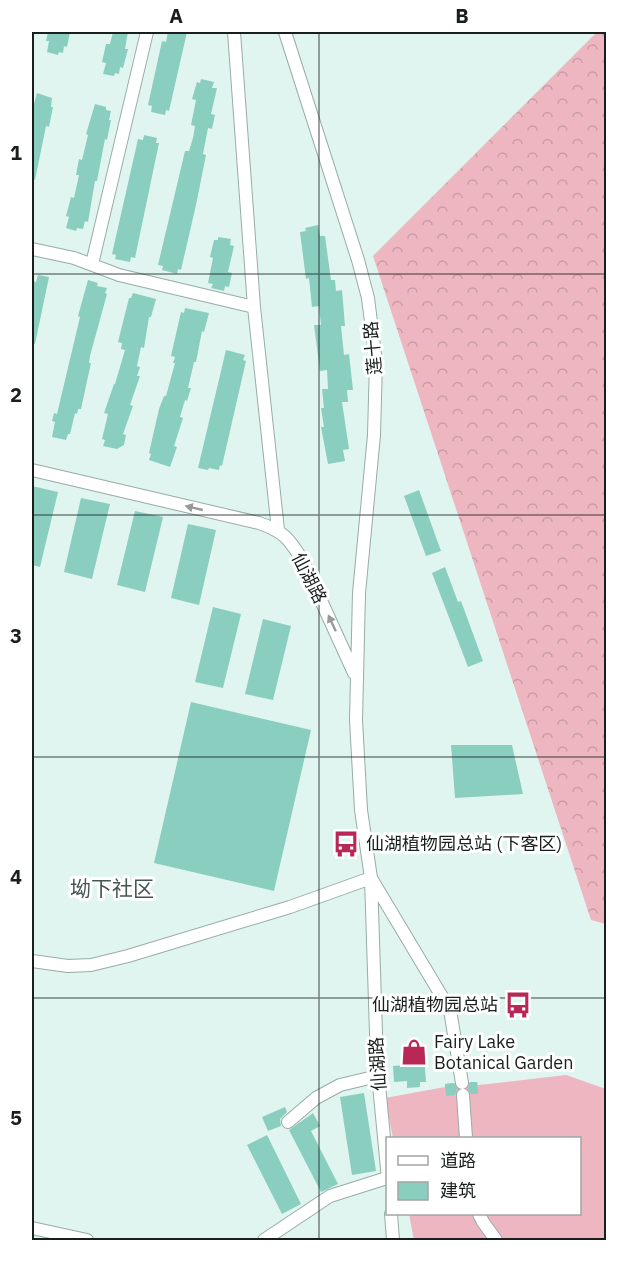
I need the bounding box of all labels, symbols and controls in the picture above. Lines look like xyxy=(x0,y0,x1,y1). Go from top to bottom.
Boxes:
text: A xyxy=(169,2,183,29)
text: B xyxy=(455,2,469,29)
text: 1 xyxy=(10,139,22,166)
street label: 莲十路 xyxy=(359,320,386,376)
text: 2 xyxy=(10,381,22,408)
one-way arrow xyxy=(185,503,204,513)
street label: 仙湖路 xyxy=(287,548,332,607)
one-way arrow xyxy=(327,615,336,632)
text: 3 xyxy=(10,622,22,649)
bus stop icon: 仙湖植物园总站 (下客区) xyxy=(331,829,361,859)
place label: 仙湖植物园总站 (下客区) xyxy=(366,832,562,855)
text: 4 xyxy=(10,863,22,890)
district label: 坳下社区 xyxy=(70,874,154,902)
bus stop icon: 仙湖植物园总站 xyxy=(503,990,533,1020)
place label: 仙湖植物园总站 xyxy=(372,993,498,1016)
place label: Fairy Lake Botanical Garden xyxy=(434,1030,573,1074)
street label: 仙湖路 xyxy=(364,1036,391,1092)
shop icon: Fairy Lake Botanical Garden xyxy=(399,1037,429,1067)
text: 5 xyxy=(10,1104,22,1131)
legend xyxy=(386,1137,581,1215)
text: 道路 xyxy=(440,1149,476,1172)
text: 建筑 xyxy=(440,1179,476,1202)

